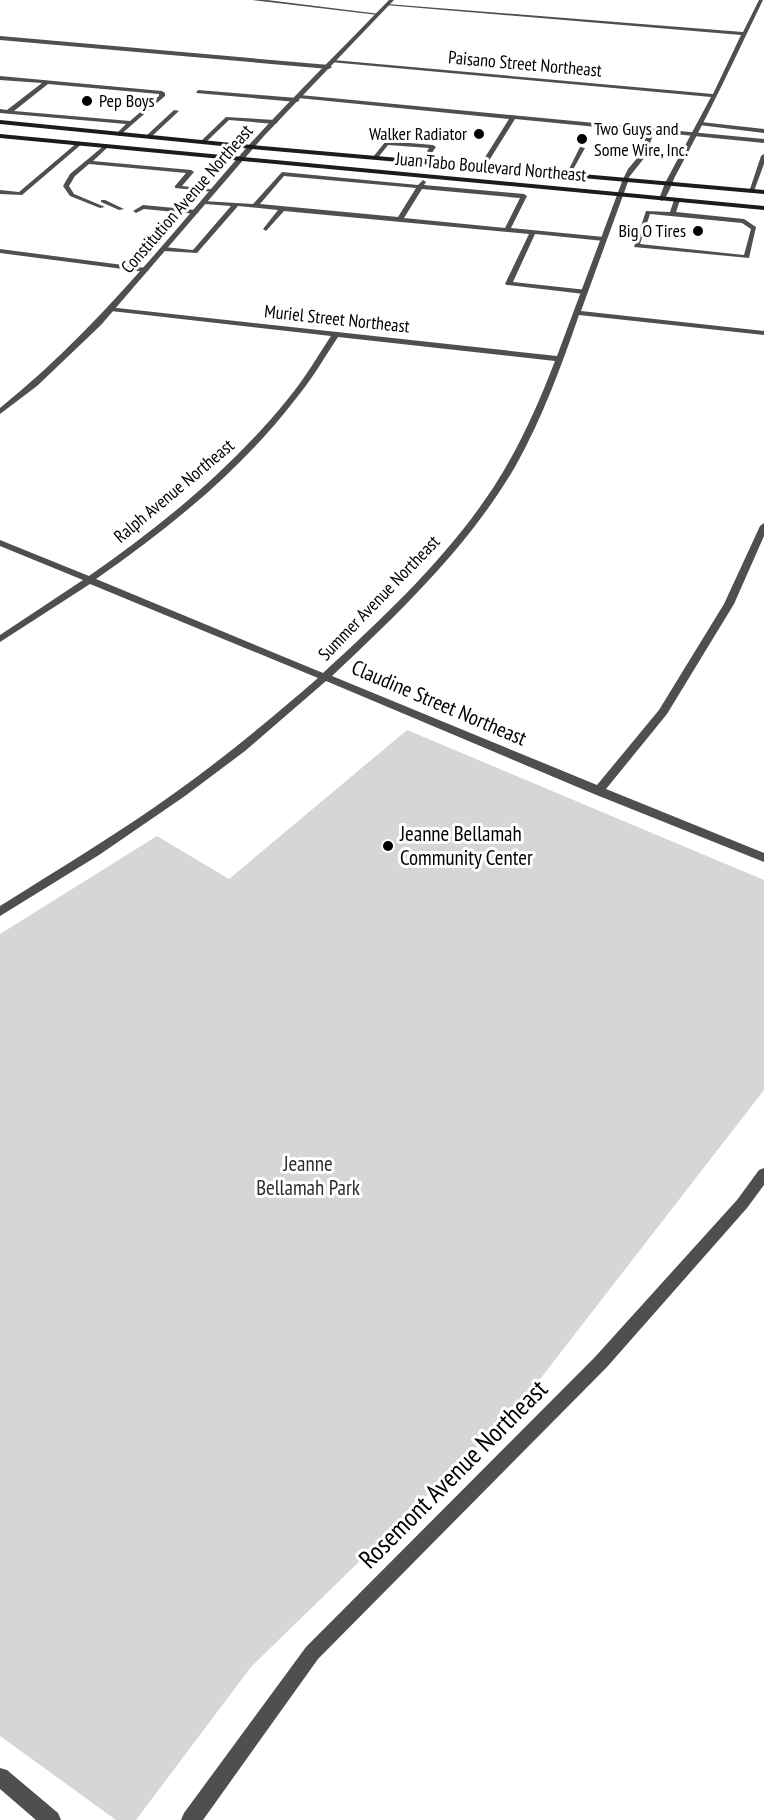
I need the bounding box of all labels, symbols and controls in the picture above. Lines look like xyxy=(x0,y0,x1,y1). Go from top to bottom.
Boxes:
street label: Paisano Street Northeast xyxy=(447,45,603,82)
place label: Pep Boys xyxy=(99,89,155,112)
marker: Pep Boys xyxy=(80,94,94,108)
place label: Two Guys and Some Wire, Inc. xyxy=(594,117,688,161)
street label: Constitution Avenue Northeast xyxy=(116,120,258,278)
place label: Walker Radiator xyxy=(369,122,467,145)
marker: Walker Radiator xyxy=(472,127,486,141)
marker: Two Guys and Some Wire, Inc. xyxy=(575,132,589,146)
street label: Juan Tabo Boulevard Northeast xyxy=(394,147,587,186)
place label: Big O Tires xyxy=(618,219,686,242)
marker: Big O Tires xyxy=(691,224,705,238)
street label: Muriel Street Northeast xyxy=(263,299,411,338)
street label: Ralph Avenue Northeast xyxy=(109,434,238,548)
street label: Summer Avenue Northeast xyxy=(313,530,444,665)
street label: Claudine Street Northeast xyxy=(348,653,531,752)
place label: Jeanne Bellamah Community Center xyxy=(399,820,533,871)
marker: Jeanne Bellamah Community Center xyxy=(381,839,395,853)
park label: Jeanne Bellamah Park xyxy=(256,1150,360,1201)
street label: Rosemont Avenue Northeast xyxy=(351,1372,554,1575)

